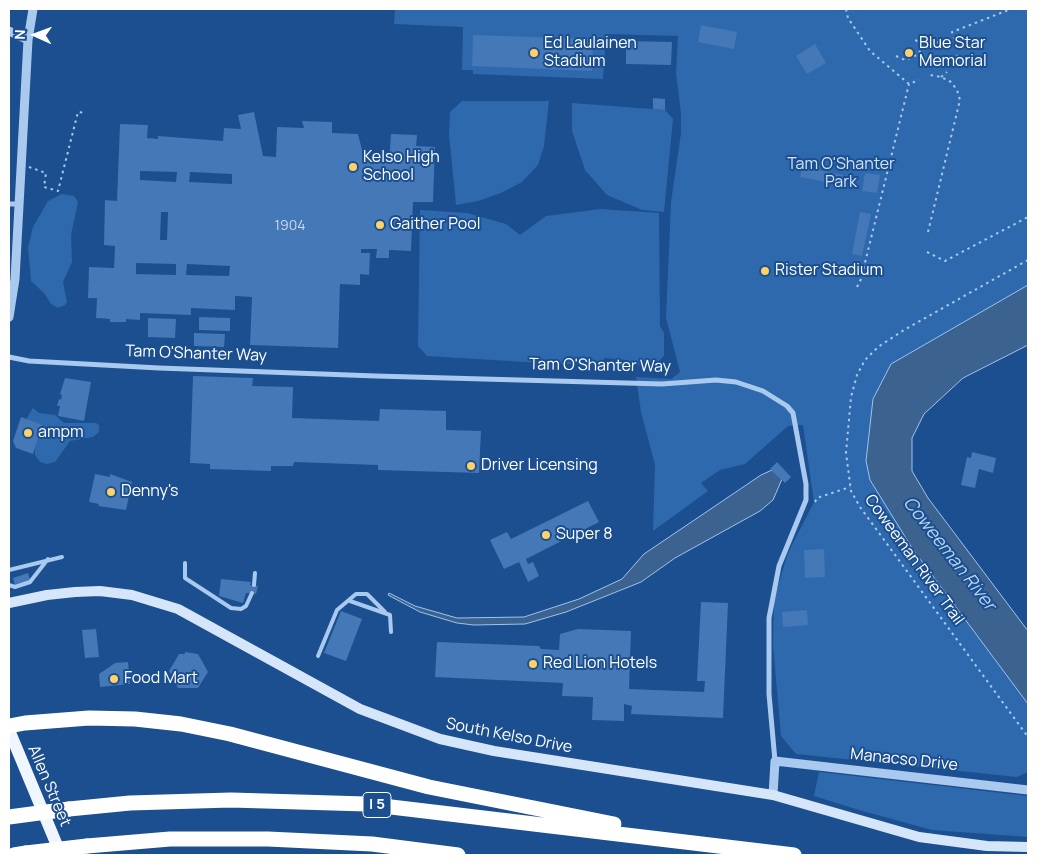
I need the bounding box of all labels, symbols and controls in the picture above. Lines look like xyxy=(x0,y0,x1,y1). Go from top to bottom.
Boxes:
north arrow xyxy=(10,10,60,60)
text: N xyxy=(10,29,29,40)
place label: Ed Laulainen Stadium xyxy=(544,34,637,72)
place label: Blue Star Memorial xyxy=(919,34,987,72)
marker: Ed Laulainen Stadium xyxy=(528,47,540,59)
marker: Blue Star Memorial xyxy=(903,47,915,59)
place label: Kelso High School xyxy=(363,148,440,186)
park label: Tam O'Shanter Park xyxy=(787,155,895,193)
marker: Kelso High School xyxy=(347,161,359,173)
place label: Gaither Pool xyxy=(390,215,480,235)
house number: 1904 xyxy=(275,218,305,234)
marker: Gaither Pool xyxy=(374,219,386,231)
place label: Rister Stadium xyxy=(775,261,883,281)
marker: Rister Stadium xyxy=(759,265,771,277)
street label: Tam O'Shanter Way xyxy=(125,342,267,366)
street label: Tam O'Shanter Way xyxy=(529,355,671,377)
place label: ampm xyxy=(38,423,83,443)
marker: ampm xyxy=(22,427,34,439)
place label: Driver Licensing xyxy=(481,456,598,476)
marker: Driver Licensing xyxy=(465,460,477,472)
place label: Denny's xyxy=(121,482,179,502)
marker: Denny's xyxy=(105,486,117,498)
street label: Coweeman River Trail xyxy=(860,491,968,629)
water label: Coweeman River xyxy=(898,493,1000,615)
place label: Super 8 xyxy=(556,525,612,545)
marker: Super 8 xyxy=(540,529,552,541)
place label: Red Lion Hotels xyxy=(543,654,657,674)
marker: Red Lion Hotels xyxy=(527,658,539,670)
place label: Food Mart xyxy=(124,669,198,689)
marker: Food Mart xyxy=(108,673,120,685)
street label: South Kelso Drive xyxy=(444,714,574,758)
street label: Allen Street xyxy=(23,742,75,830)
street label: Manacso Drive xyxy=(849,745,959,775)
road number: I 5 xyxy=(363,792,391,818)

